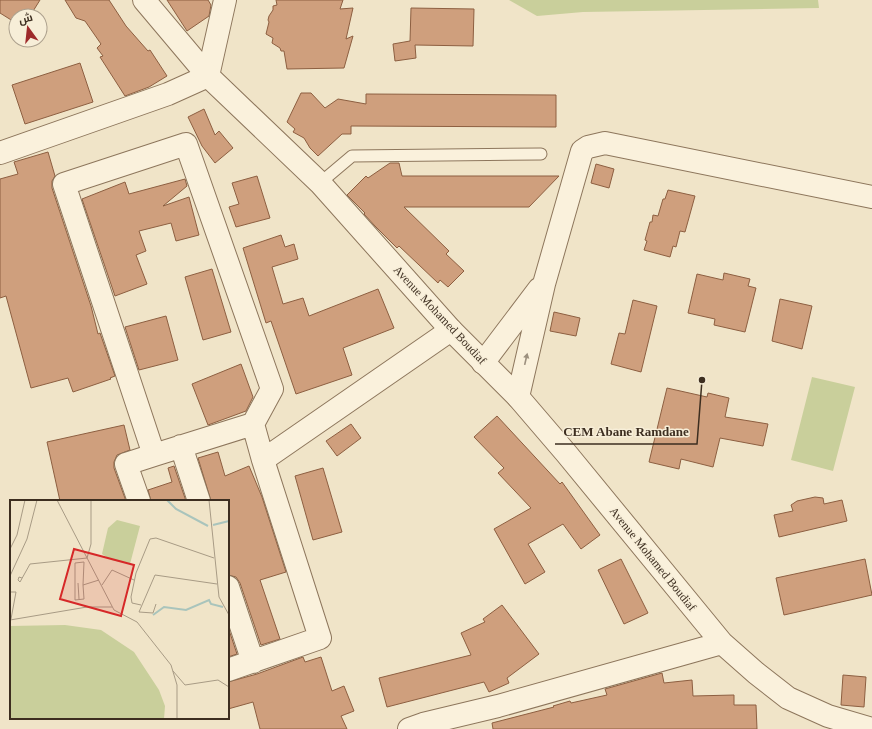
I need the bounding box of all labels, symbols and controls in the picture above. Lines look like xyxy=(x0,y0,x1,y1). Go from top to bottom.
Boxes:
north arrow xyxy=(8,8,48,48)
text: ش xyxy=(17,11,34,27)
street label: Avenue Mohamed Boudiaf xyxy=(391,263,489,367)
one-way arrow xyxy=(524,353,530,365)
callout: CEM Abane Ramdane xyxy=(555,419,697,444)
text: CEM Abane Ramdane xyxy=(563,424,689,439)
inset map xyxy=(10,500,229,719)
street label: Avenue Mohamed Boudiaf xyxy=(607,504,699,614)

